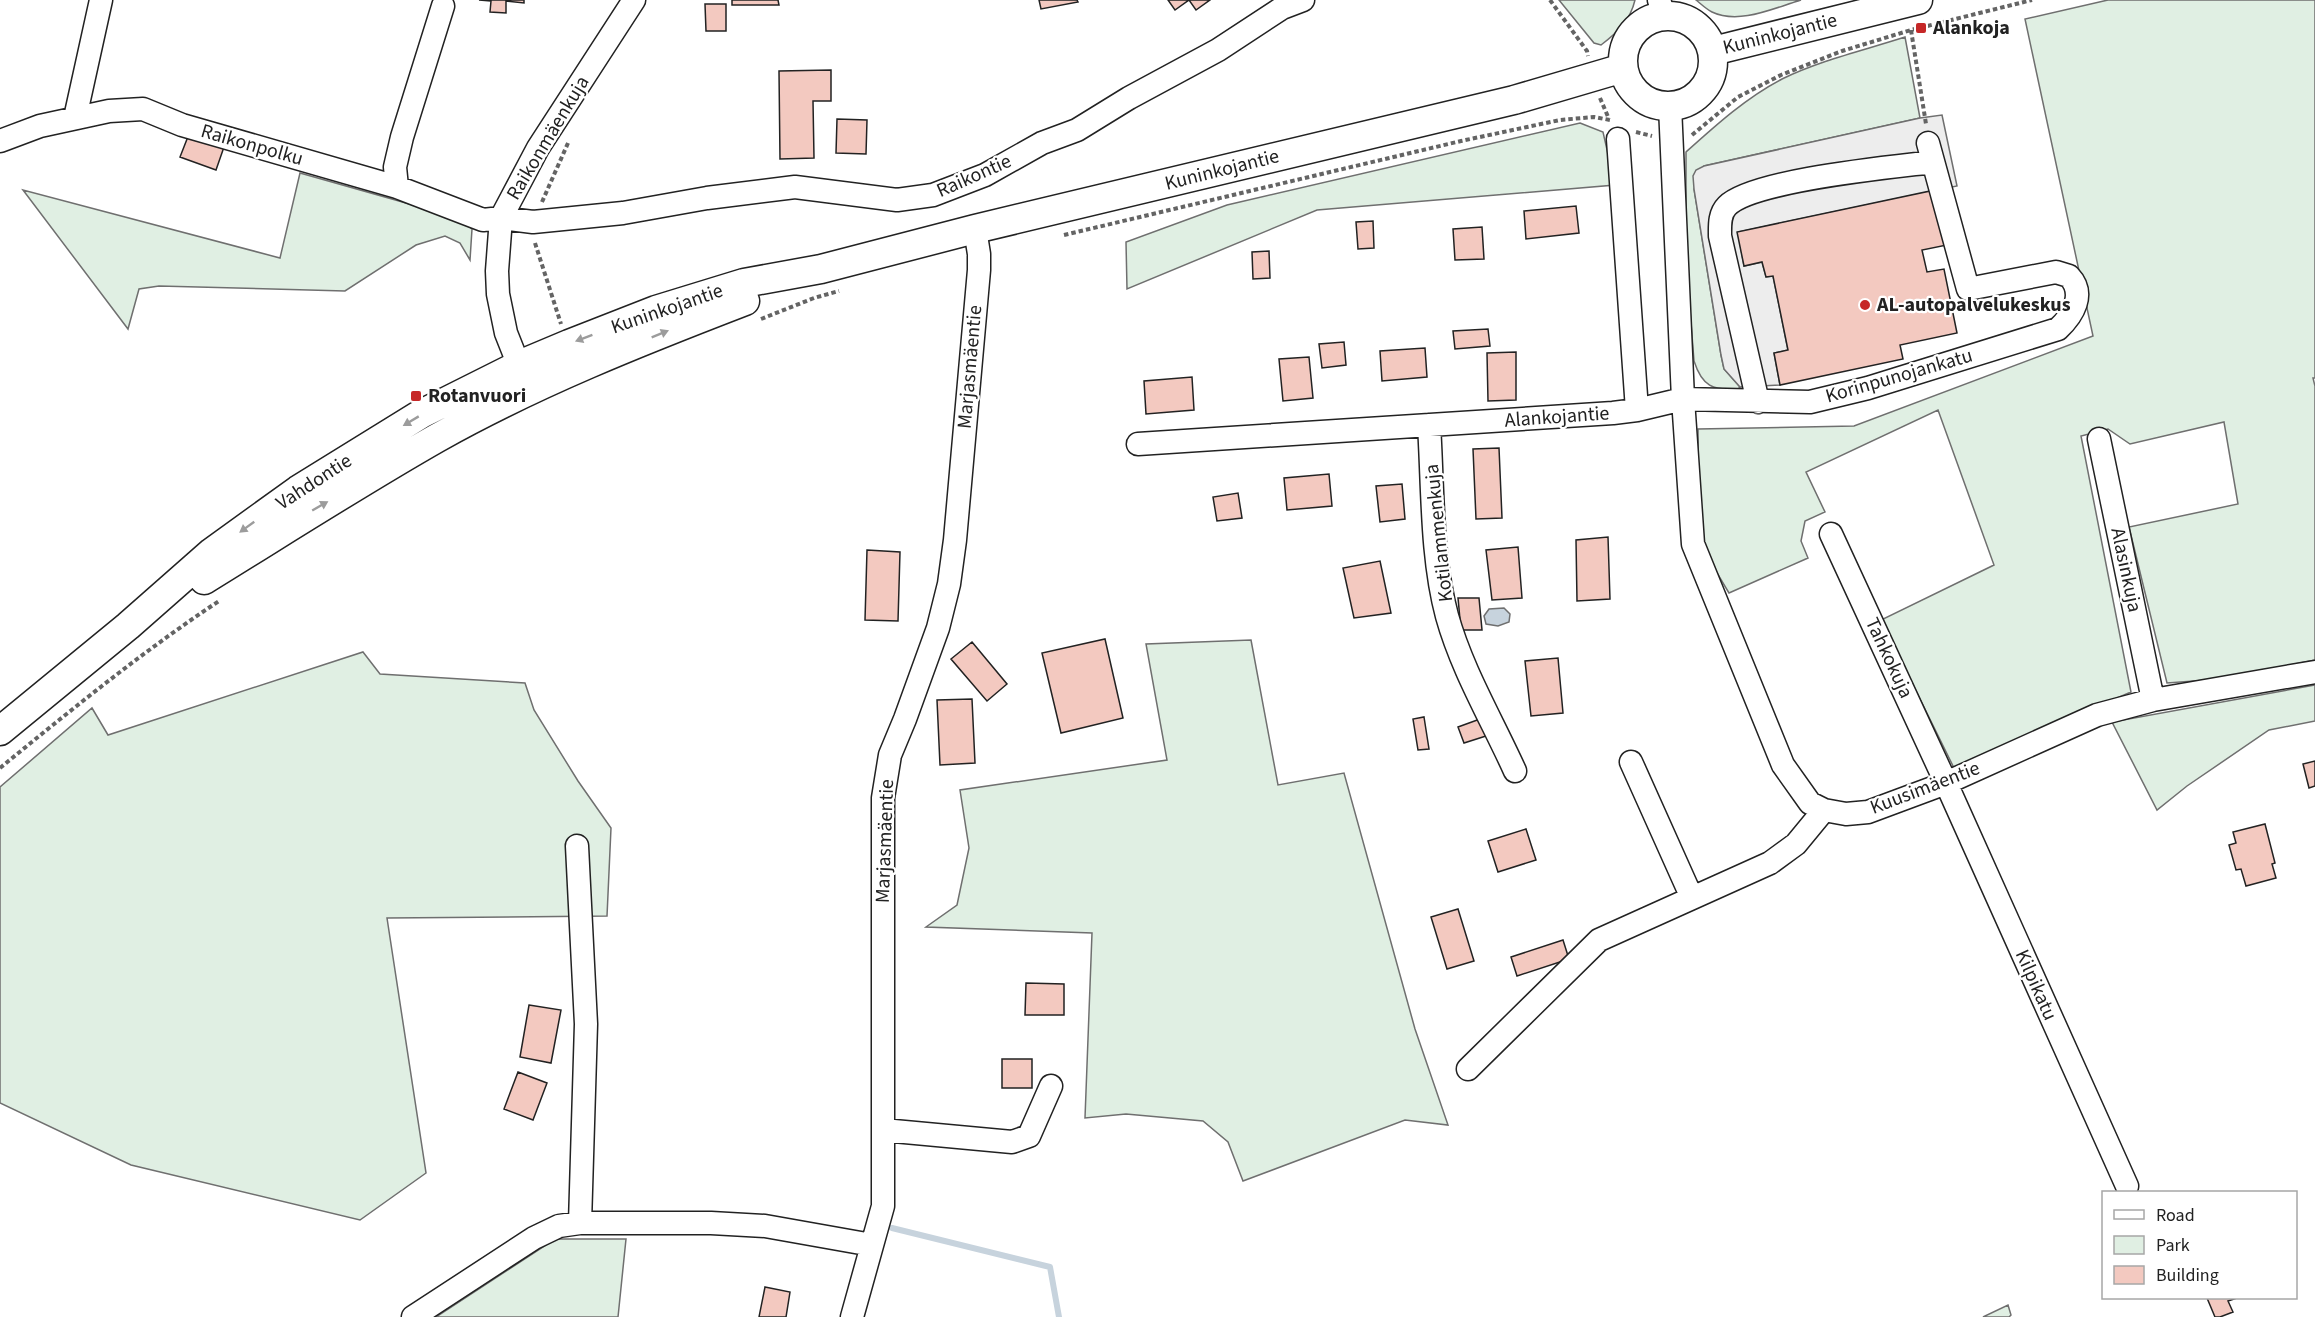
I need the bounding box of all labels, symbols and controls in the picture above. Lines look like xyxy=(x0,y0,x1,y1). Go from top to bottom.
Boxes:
street label: Kuninkojantie xyxy=(1720,6,1840,62)
place label: Alankoja xyxy=(1932,14,2010,42)
marker: Alankoja xyxy=(1914,21,1928,35)
street label: Raikonmäenkuja xyxy=(500,70,596,206)
street label: Raikonpolku xyxy=(198,117,306,173)
street label: Kuninkojantie xyxy=(1162,142,1282,198)
street label: Raikontie xyxy=(932,147,1016,205)
street label: Kuninkojantie xyxy=(607,277,727,341)
place label: AL-autopalvelukeskus xyxy=(1876,291,2071,319)
marker: AL-autopalvelukeskus xyxy=(1858,298,1872,312)
street label: Marjasmäentie xyxy=(951,304,989,430)
one-way arrow xyxy=(651,329,669,338)
one-way arrow xyxy=(574,333,592,343)
street label: Korinpunojankatu xyxy=(1822,342,1976,410)
place label: Rotanvuori xyxy=(428,382,526,410)
marker: Rotanvuori xyxy=(409,389,423,403)
street label: Alankojantie xyxy=(1504,399,1610,435)
one-way arrow xyxy=(403,415,419,426)
street label: Vahdontie xyxy=(271,447,357,517)
street label: Kotilammenkuja xyxy=(1418,463,1460,603)
one-way arrow xyxy=(312,501,328,512)
one-way arrow xyxy=(240,520,255,532)
street label: Alasinkuja xyxy=(2103,525,2149,615)
street label: Tahkokuja xyxy=(1858,613,1920,703)
street label: Kuusimäentie xyxy=(1866,754,1984,822)
street label: Marjasmäentie xyxy=(869,778,901,903)
street label: Kilpikatu xyxy=(2008,945,2064,1025)
legend xyxy=(2102,1191,2297,1299)
text: Road xyxy=(2156,1203,2195,1228)
text: Park xyxy=(2156,1233,2190,1258)
text: Building xyxy=(2156,1263,2219,1288)

